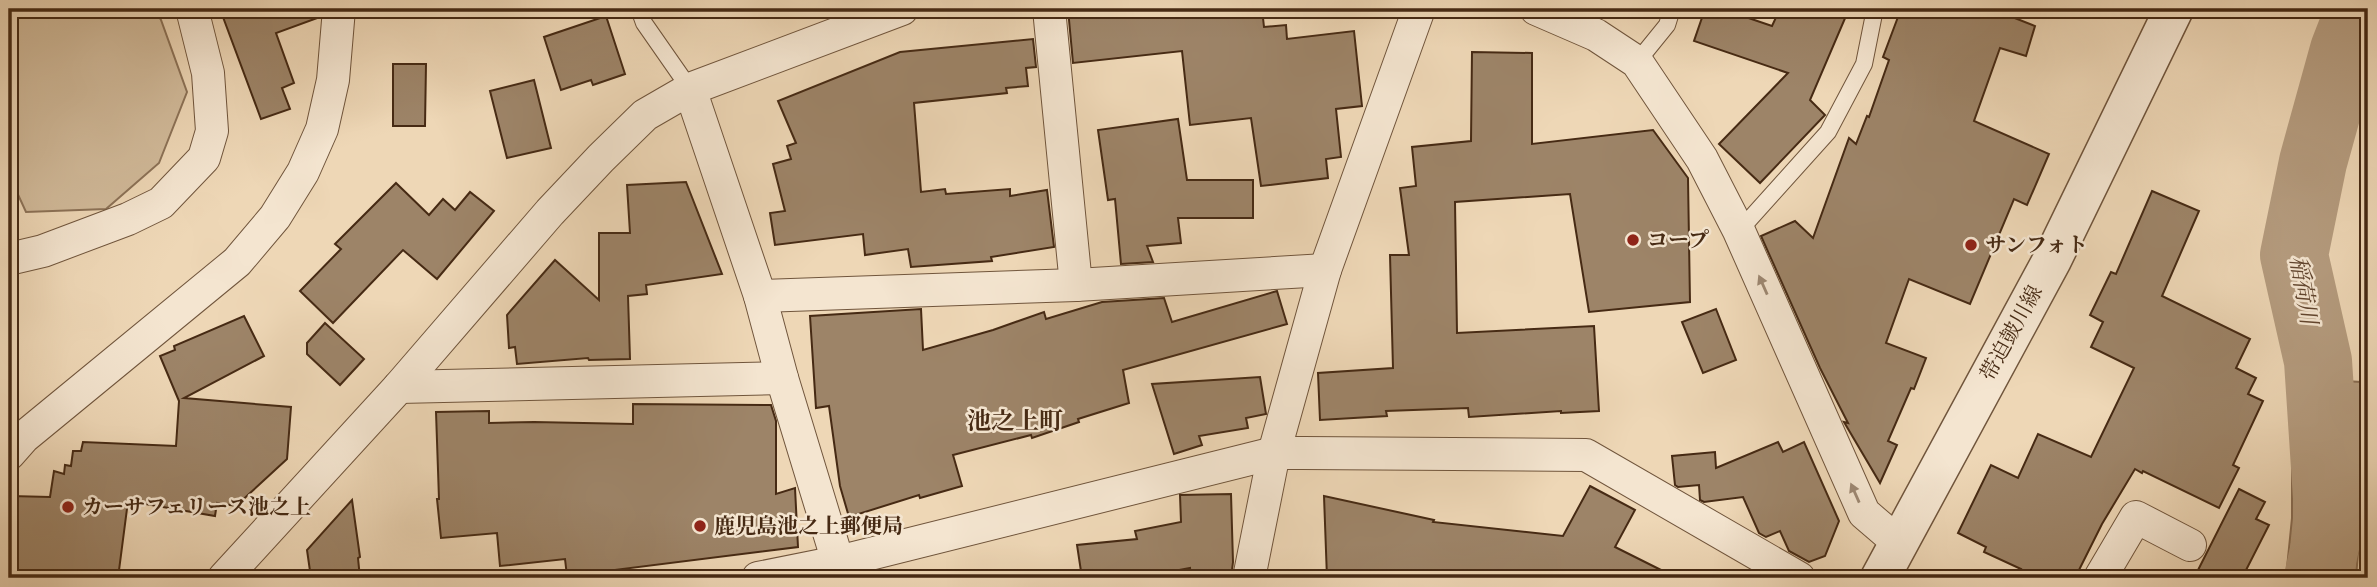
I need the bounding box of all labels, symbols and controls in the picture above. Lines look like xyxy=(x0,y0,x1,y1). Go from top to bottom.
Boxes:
place label: コープ xyxy=(1647,227,1709,253)
marker: コープ xyxy=(1625,232,1641,248)
place label: サンフォト xyxy=(1985,232,2088,258)
marker: サンフォト xyxy=(1963,237,1979,253)
water label: 稲荷川 xyxy=(2284,254,2324,329)
one-way arrow xyxy=(1757,275,1769,295)
street label: 帯迫皷川線 xyxy=(1974,281,2048,385)
district label: 池之上町 xyxy=(967,406,1063,436)
one-way arrow xyxy=(1849,483,1861,503)
place label: カーサフェリース池之上 xyxy=(82,494,311,520)
marker: カーサフェリース池之上 xyxy=(60,499,76,515)
place label: 鹿児島池之上郵便局 xyxy=(714,513,903,539)
marker: 鹿児島池之上郵便局 xyxy=(692,518,708,534)

